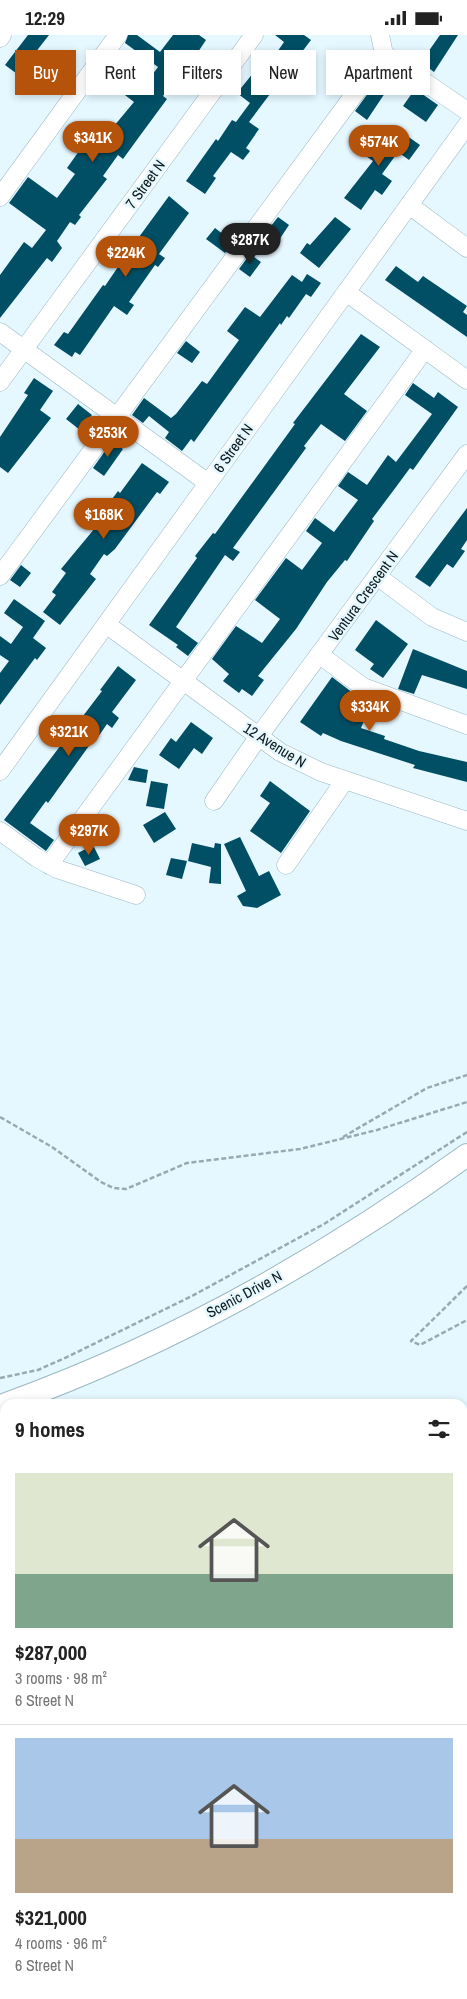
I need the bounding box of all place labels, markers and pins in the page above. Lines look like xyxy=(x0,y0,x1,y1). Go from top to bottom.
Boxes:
pin: $341K xyxy=(58,121,128,163)
pin: $574K xyxy=(344,125,414,167)
pin: $287K xyxy=(215,223,285,265)
pin: $224K xyxy=(91,235,161,278)
pin: $253K xyxy=(73,415,143,458)
pin: $168K xyxy=(69,497,139,540)
pin: $334K xyxy=(335,689,405,732)
pin: $321K xyxy=(34,715,104,757)
pin: $297K xyxy=(54,813,124,856)

